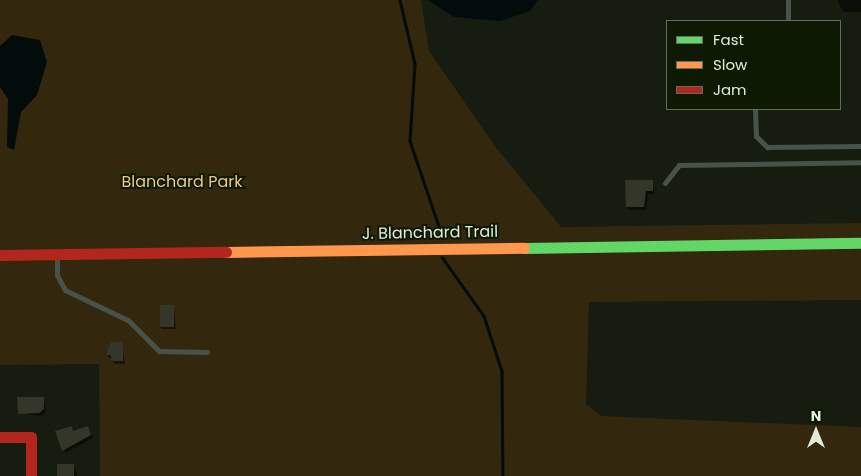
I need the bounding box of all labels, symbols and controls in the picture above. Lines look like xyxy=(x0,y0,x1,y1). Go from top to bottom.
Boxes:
legend xyxy=(666,20,841,110)
text: Fast xyxy=(713,29,744,50)
text: Slow xyxy=(713,54,747,75)
text: Jam xyxy=(713,79,747,100)
park label: Blanchard Park xyxy=(122,172,242,192)
street label: J. Blanchard Trail xyxy=(362,222,498,244)
north arrow xyxy=(791,406,841,456)
text: N xyxy=(811,406,821,426)

